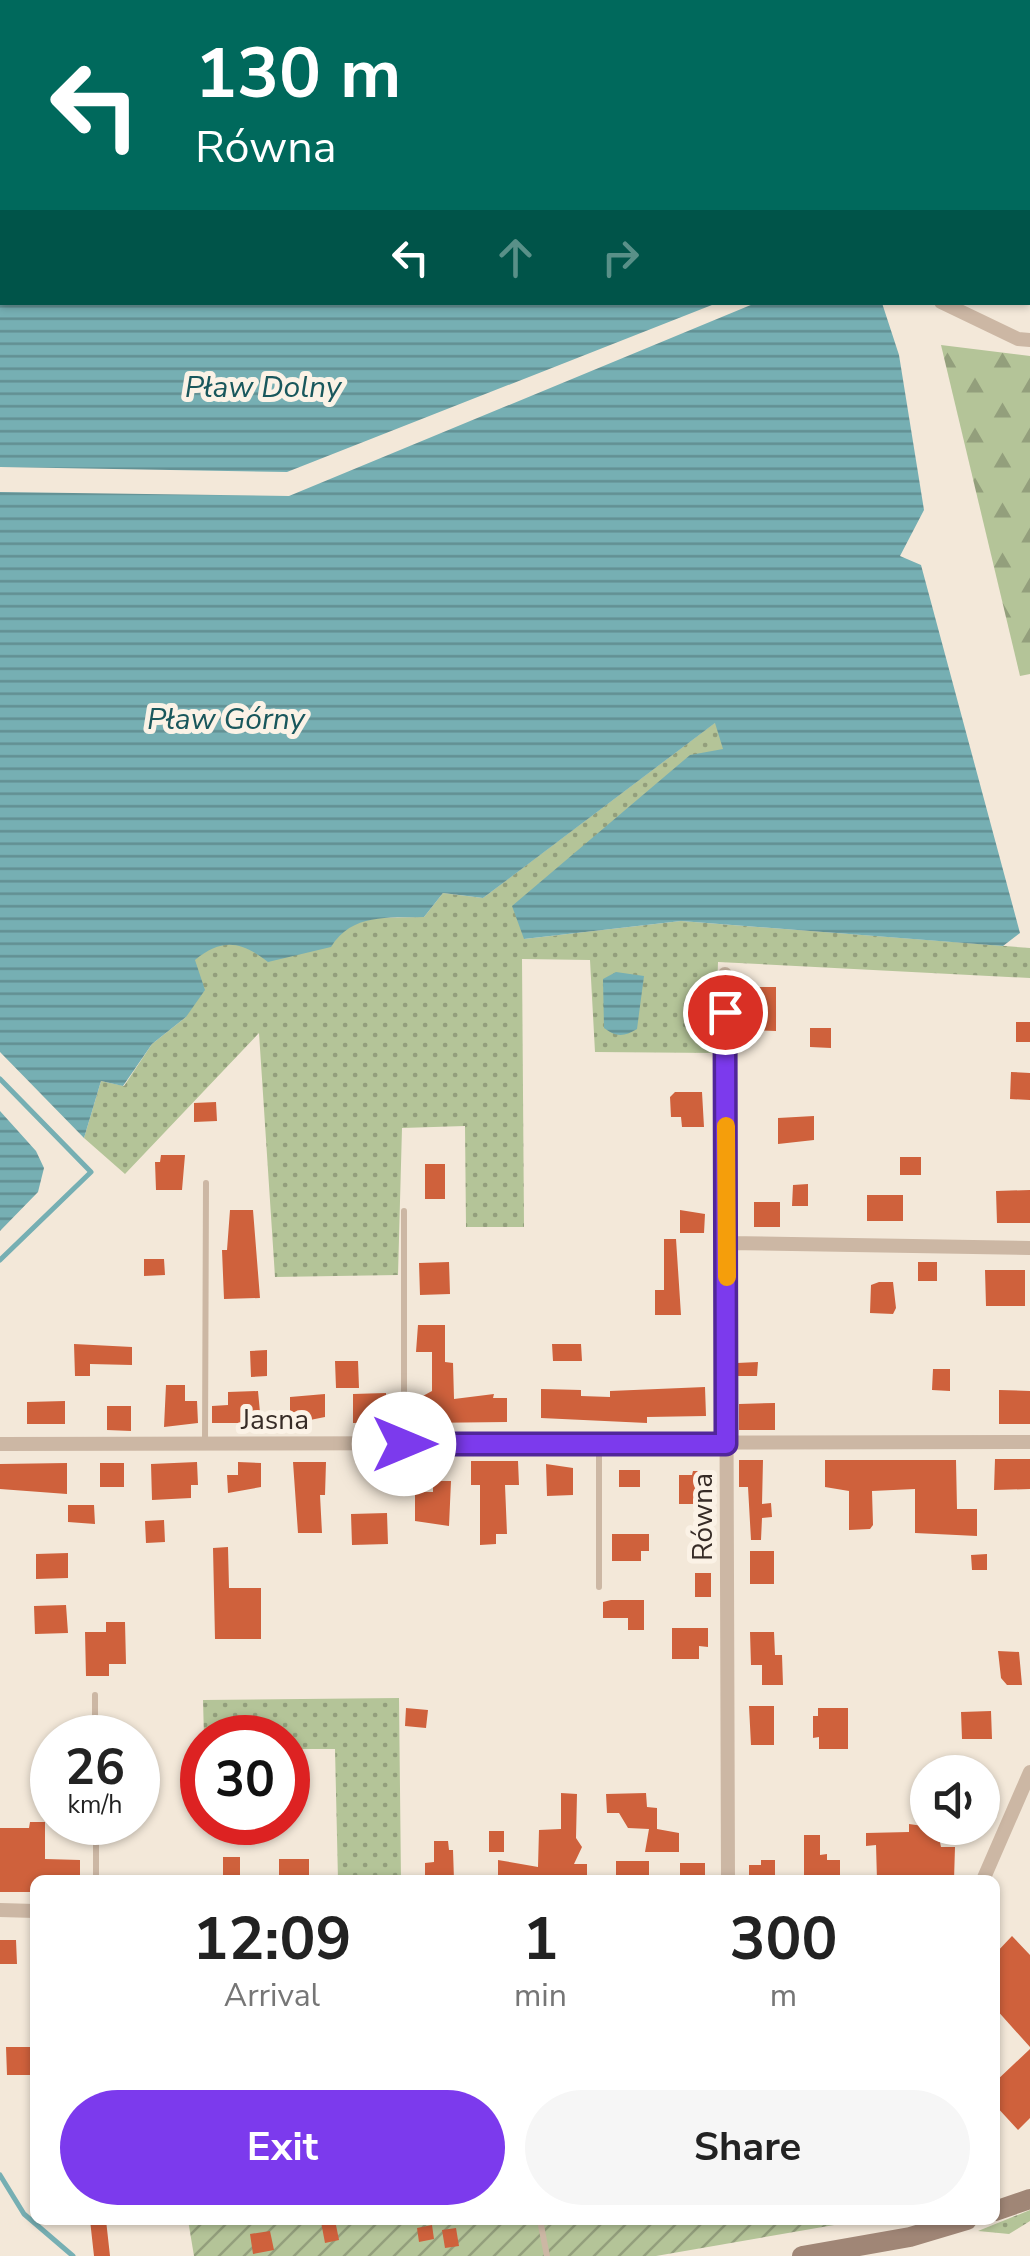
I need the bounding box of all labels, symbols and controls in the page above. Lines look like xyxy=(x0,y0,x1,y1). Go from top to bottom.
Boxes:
text: 130 m xyxy=(195,26,401,122)
icon: left xyxy=(30,40,160,170)
text: Równa xyxy=(195,117,337,178)
icon: left xyxy=(383,230,438,285)
icon: ahead xyxy=(488,230,543,285)
icon: right xyxy=(593,230,648,285)
water label: Pław Dolny xyxy=(185,367,343,408)
water label: Pław Górny xyxy=(147,699,307,740)
pin xyxy=(683,970,768,1055)
icon: arrive xyxy=(698,985,753,1040)
position arrow xyxy=(352,1392,456,1496)
street label: Jasna xyxy=(240,1401,309,1439)
street label: Równa xyxy=(684,1473,722,1561)
speed limit sign: 30 xyxy=(180,1715,310,1845)
text: 26 xyxy=(65,1733,125,1802)
map controls xyxy=(910,1755,1000,1845)
button: sound xyxy=(910,1755,1000,1845)
text: km/h xyxy=(67,1788,123,1822)
text: 12:09 xyxy=(193,1898,351,1980)
text: 1 xyxy=(522,1898,558,1980)
text: 300 xyxy=(729,1898,837,1980)
text: Arrival xyxy=(224,1974,320,2017)
text: min xyxy=(514,1974,567,2017)
text: m xyxy=(770,1974,797,2017)
button: Exit xyxy=(60,2090,505,2205)
button: Share xyxy=(525,2090,970,2205)

